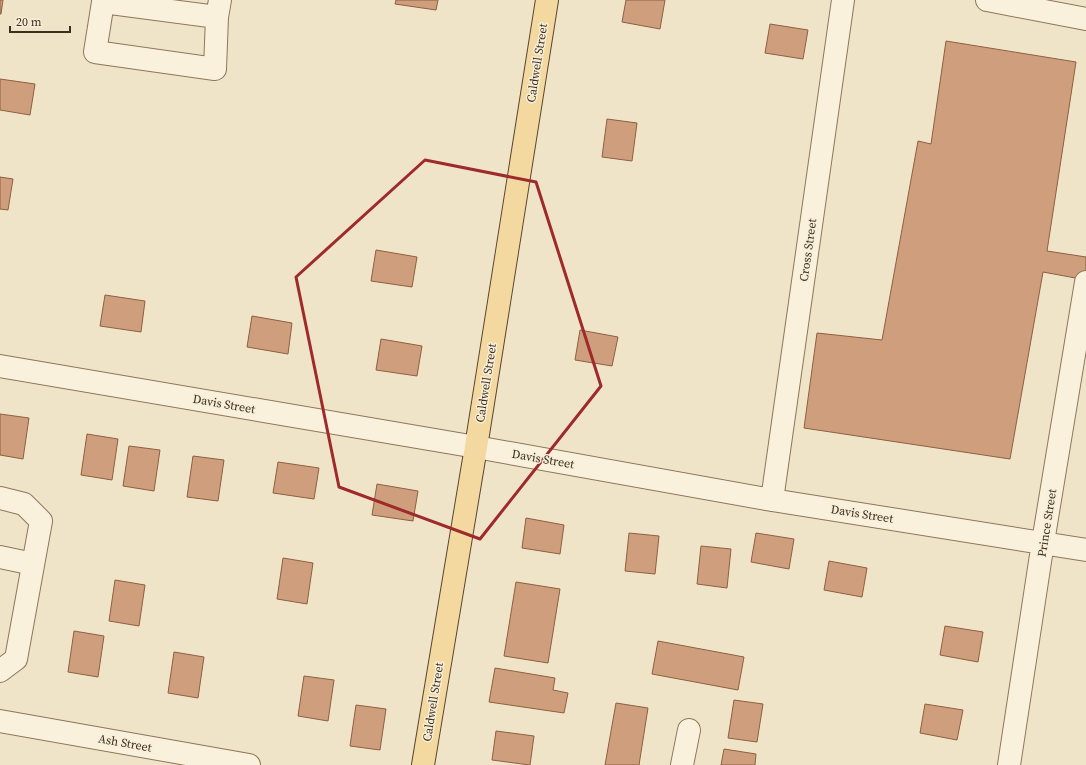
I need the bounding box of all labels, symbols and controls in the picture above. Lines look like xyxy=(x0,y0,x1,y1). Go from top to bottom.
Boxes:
scale bar xyxy=(10,8,70,34)
text: 20 m xyxy=(16,14,42,30)
street label: Caldwell Street xyxy=(523,22,551,104)
street label: Cross Street xyxy=(796,217,820,282)
street label: Caldwell Street xyxy=(472,342,500,424)
street label: Davis Street xyxy=(192,391,257,417)
street label: Davis Street xyxy=(511,446,576,472)
street label: Prince Street xyxy=(1034,488,1060,558)
street label: Davis Street xyxy=(830,501,894,527)
street label: Caldwell Street xyxy=(419,661,447,743)
street label: Ash Street xyxy=(97,730,153,756)

